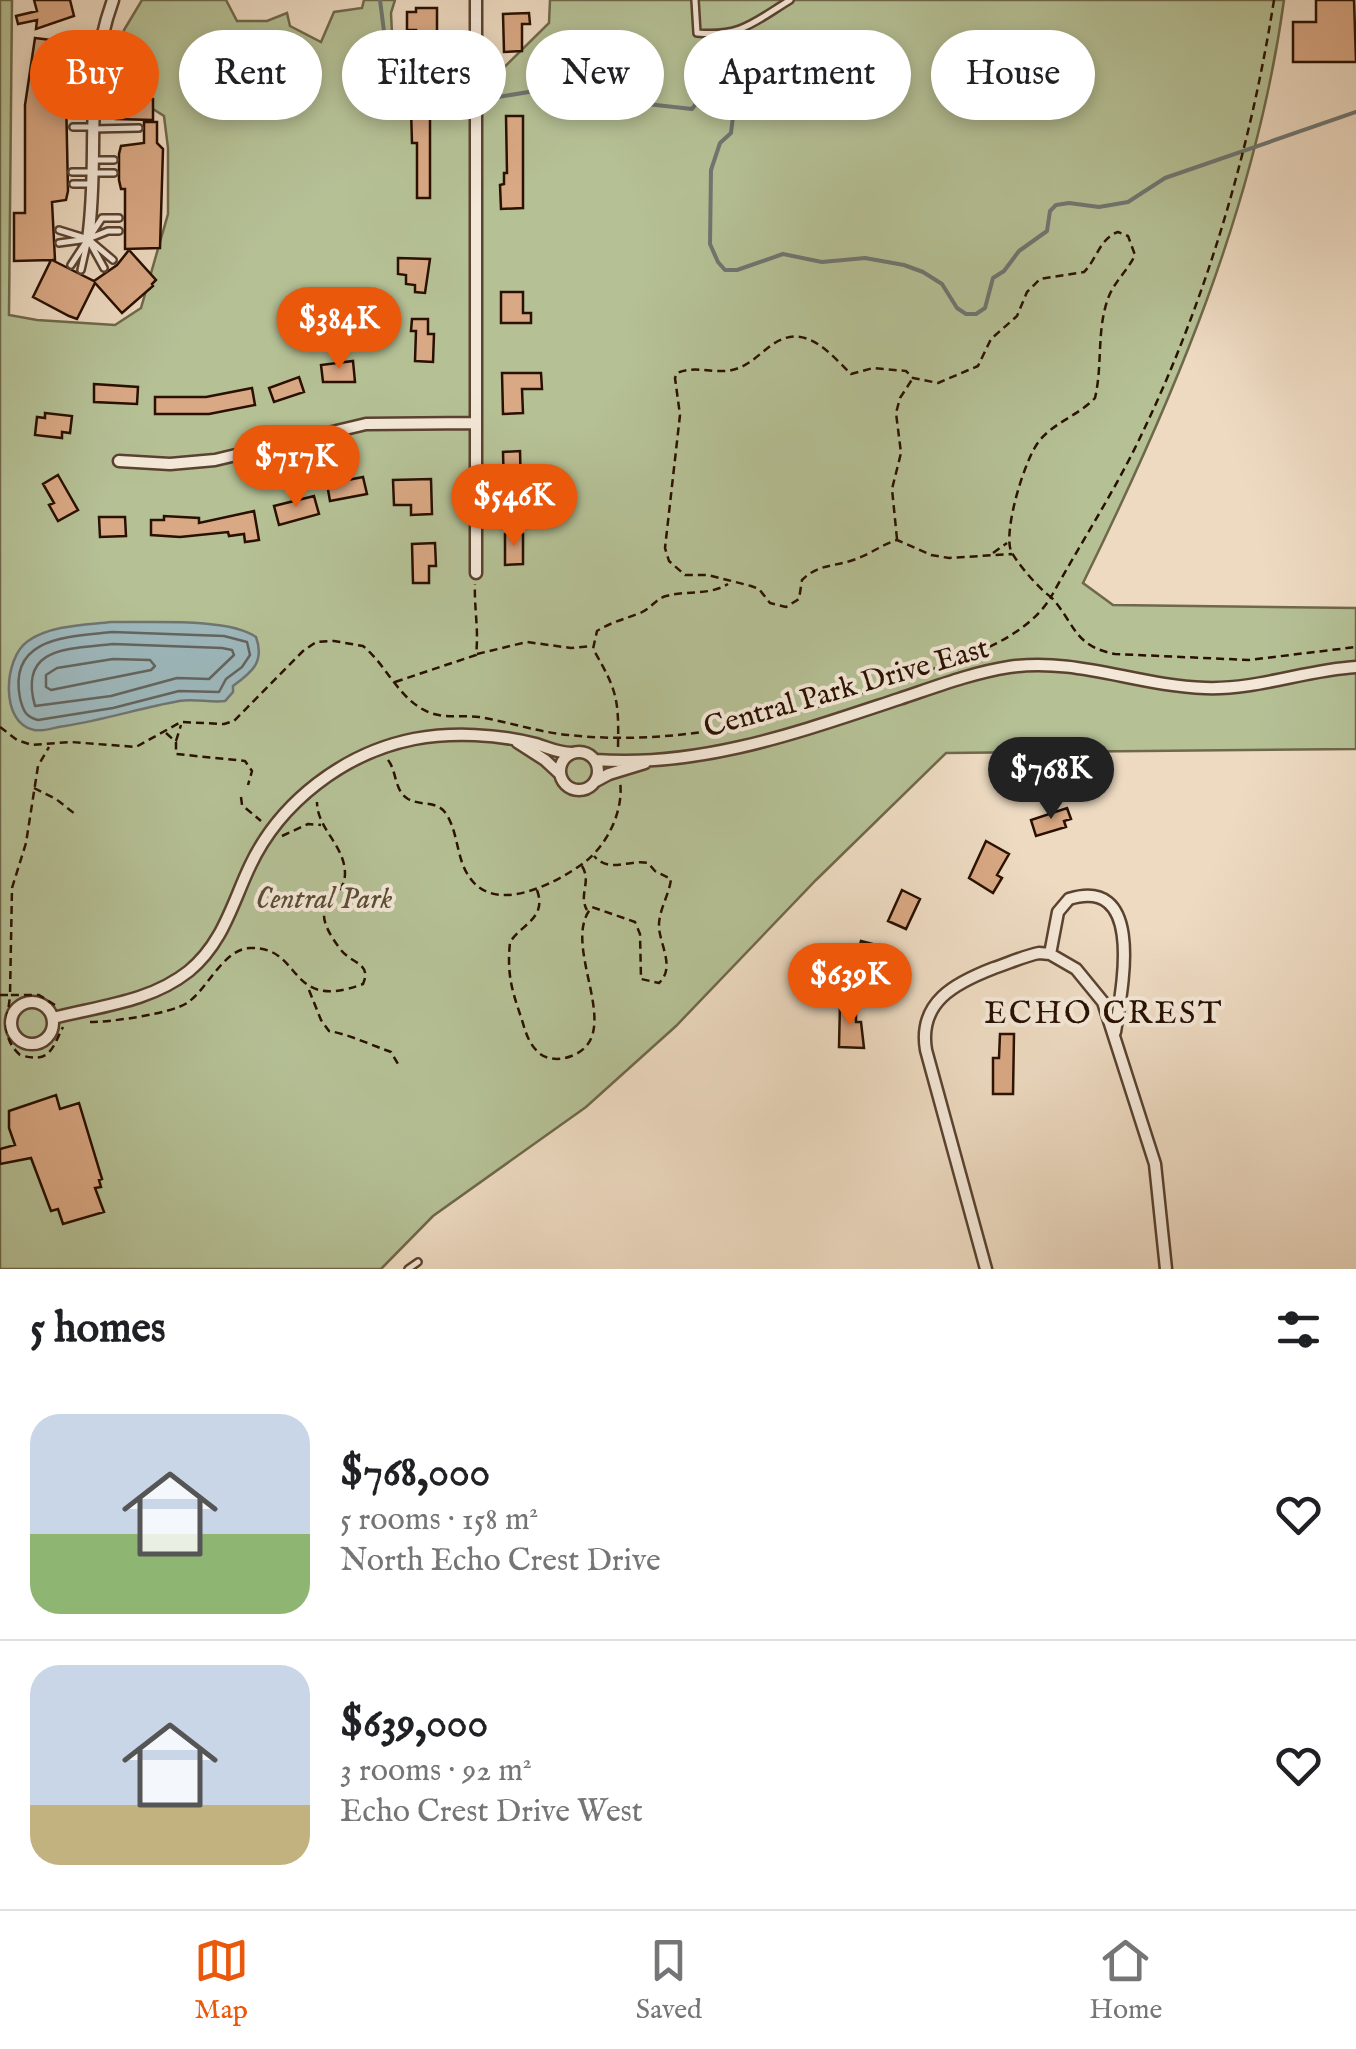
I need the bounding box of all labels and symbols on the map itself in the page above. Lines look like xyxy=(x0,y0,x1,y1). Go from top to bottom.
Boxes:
pin: $384K xyxy=(269,287,409,372)
pin: $717K xyxy=(226,425,366,510)
pin: $546K xyxy=(444,464,584,549)
street label: Central Park Drive East xyxy=(700,630,993,748)
pin: $768K xyxy=(981,737,1121,822)
park label: Central Park xyxy=(255,881,393,919)
pin: $639K xyxy=(780,943,920,1028)
district label: ECHO CREST xyxy=(984,994,1224,1035)

